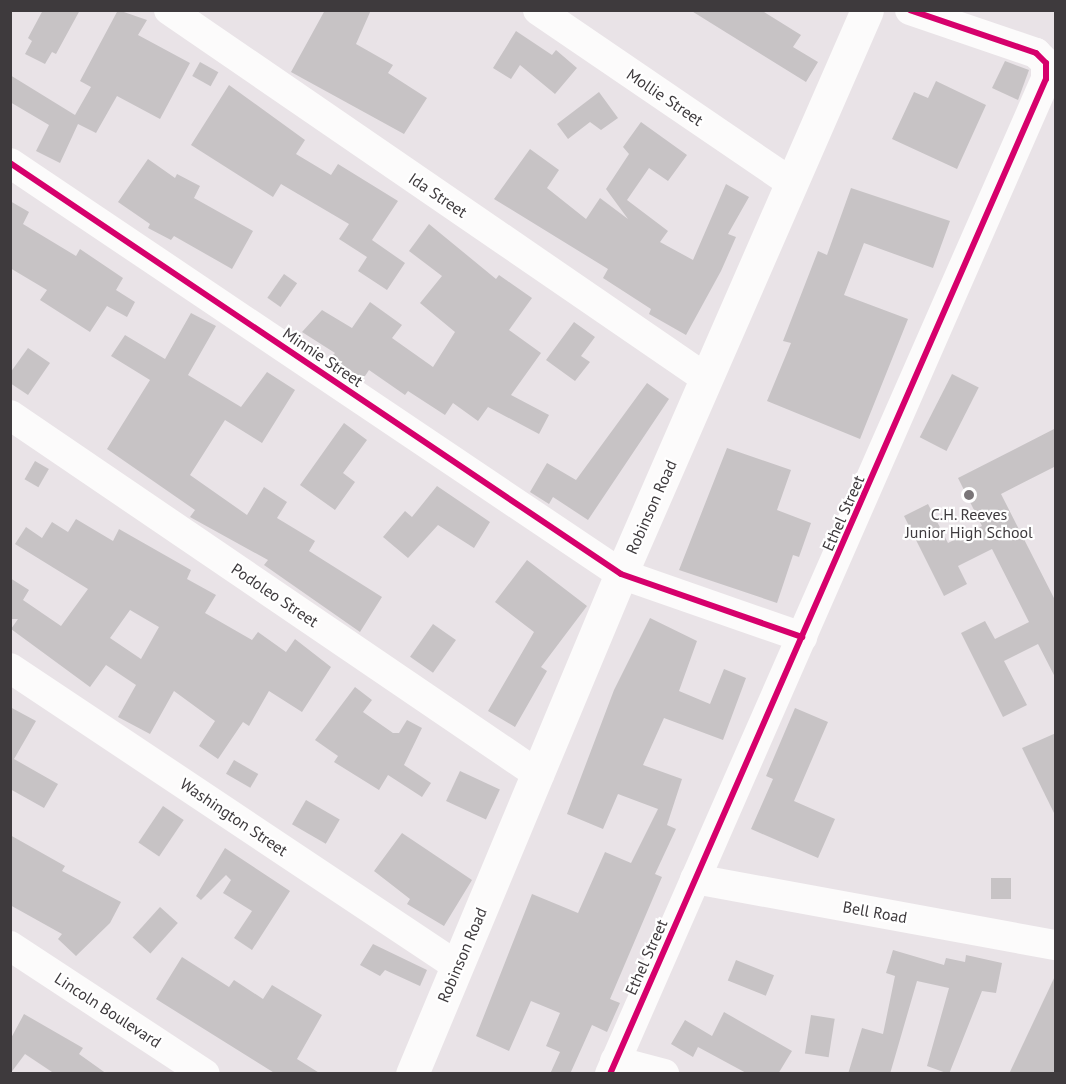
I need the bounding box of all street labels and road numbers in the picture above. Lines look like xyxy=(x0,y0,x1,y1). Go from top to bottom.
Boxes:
street label: Mollie Street xyxy=(623,64,707,130)
street label: Ida Street xyxy=(405,168,471,222)
street label: Minnie Street xyxy=(279,323,367,391)
street label: Robinson Road xyxy=(622,457,680,557)
street label: Ethel Street xyxy=(818,472,868,554)
street label: Podoleo Street xyxy=(228,559,322,631)
street label: Washington Street xyxy=(177,774,291,860)
street label: Bell Road xyxy=(841,897,909,927)
street label: Robinson Road xyxy=(433,905,491,1005)
street label: Ethel Street xyxy=(621,916,671,998)
street label: Lincoln Boulevard xyxy=(51,968,165,1052)

